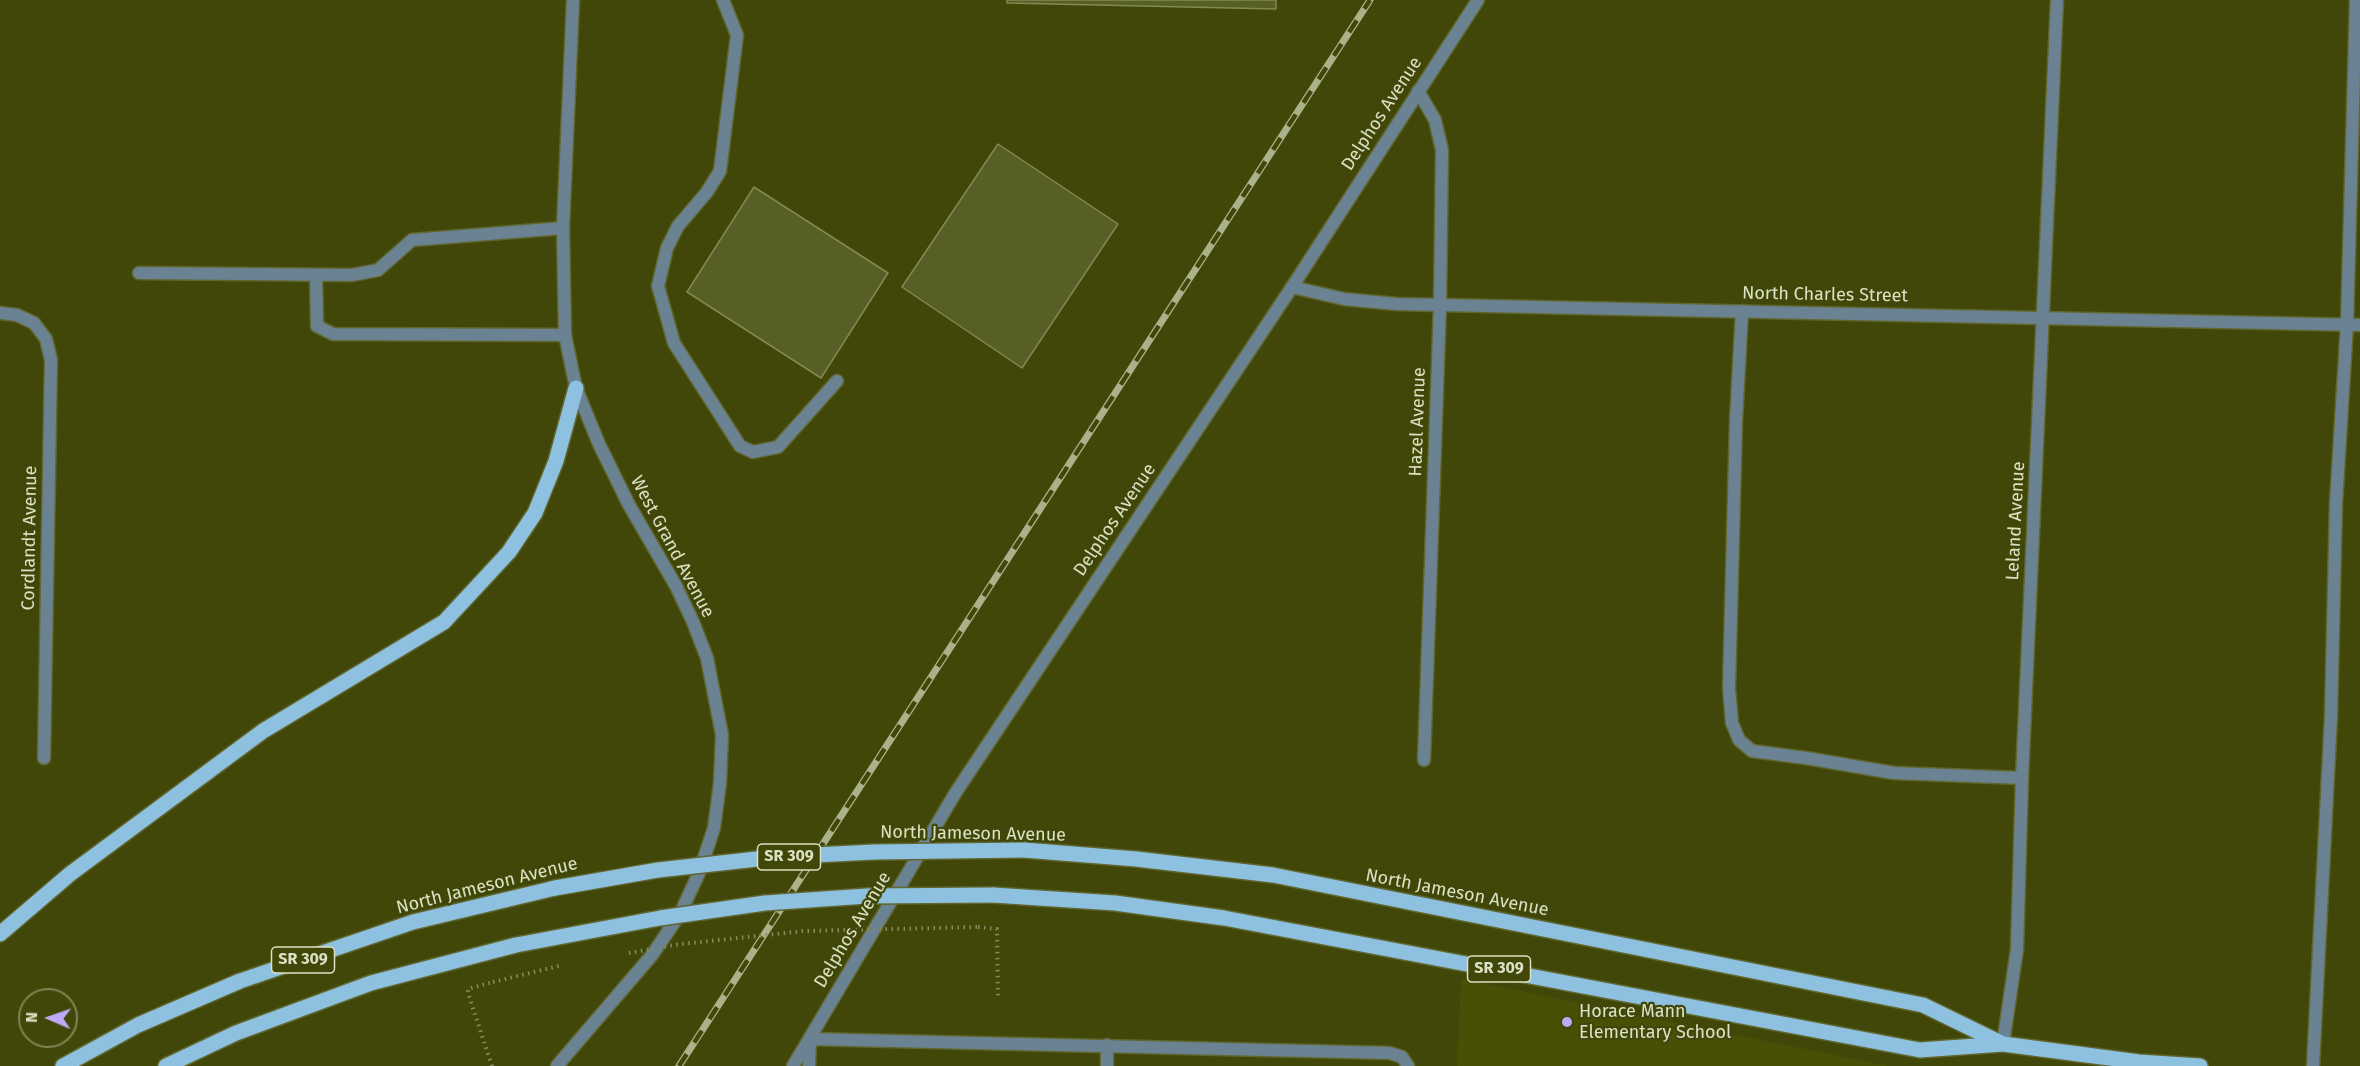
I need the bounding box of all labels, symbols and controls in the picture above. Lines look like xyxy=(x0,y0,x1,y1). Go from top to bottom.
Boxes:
street label: Delphos Avenue xyxy=(1337,53,1427,175)
street label: North Charles Street xyxy=(1742,283,1908,307)
street label: Hazel Avenue xyxy=(1405,367,1431,477)
street label: Delphos Avenue xyxy=(1069,460,1161,580)
street label: Leland Avenue xyxy=(2002,461,2030,581)
street label: Cordlandt Avenue xyxy=(18,465,42,611)
street label: West Grand Avenue xyxy=(626,472,718,622)
street label: North Jameson Avenue xyxy=(880,822,1066,846)
road number: SR 309 xyxy=(758,844,820,870)
street label: North Jameson Avenue xyxy=(394,853,580,919)
street label: North Jameson Avenue xyxy=(1364,865,1550,921)
street label: Delphos Avenue xyxy=(810,868,896,992)
road number: SR 309 xyxy=(272,947,334,973)
road number: SR 309 xyxy=(1468,956,1530,982)
north arrow xyxy=(18,988,78,1048)
place label: Horace Mann Elementary School xyxy=(1579,1001,1731,1044)
text: N xyxy=(22,1012,41,1023)
marker: Horace Mann Elementary School xyxy=(1560,1015,1574,1029)

